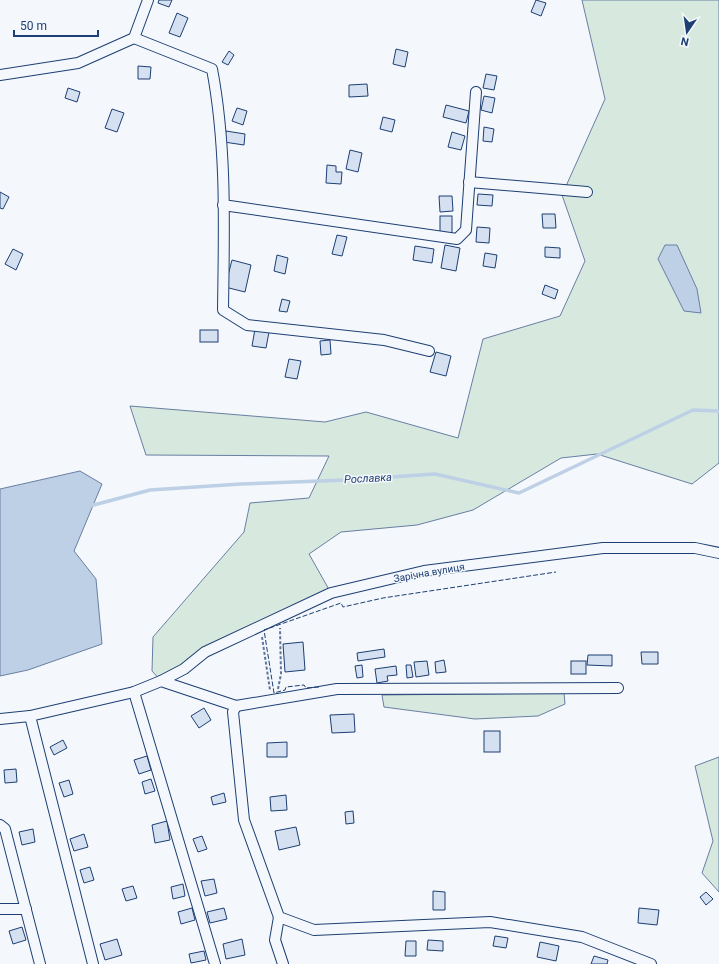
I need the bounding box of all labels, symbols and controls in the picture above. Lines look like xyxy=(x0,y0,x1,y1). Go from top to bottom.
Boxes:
scale bar xyxy=(14,12,98,38)
north arrow xyxy=(667,12,707,52)
text: 50 m xyxy=(20,19,47,33)
text: N xyxy=(679,34,690,48)
water label: Рославка xyxy=(344,471,393,486)
street label: Зарічна вулиця xyxy=(393,561,465,584)

